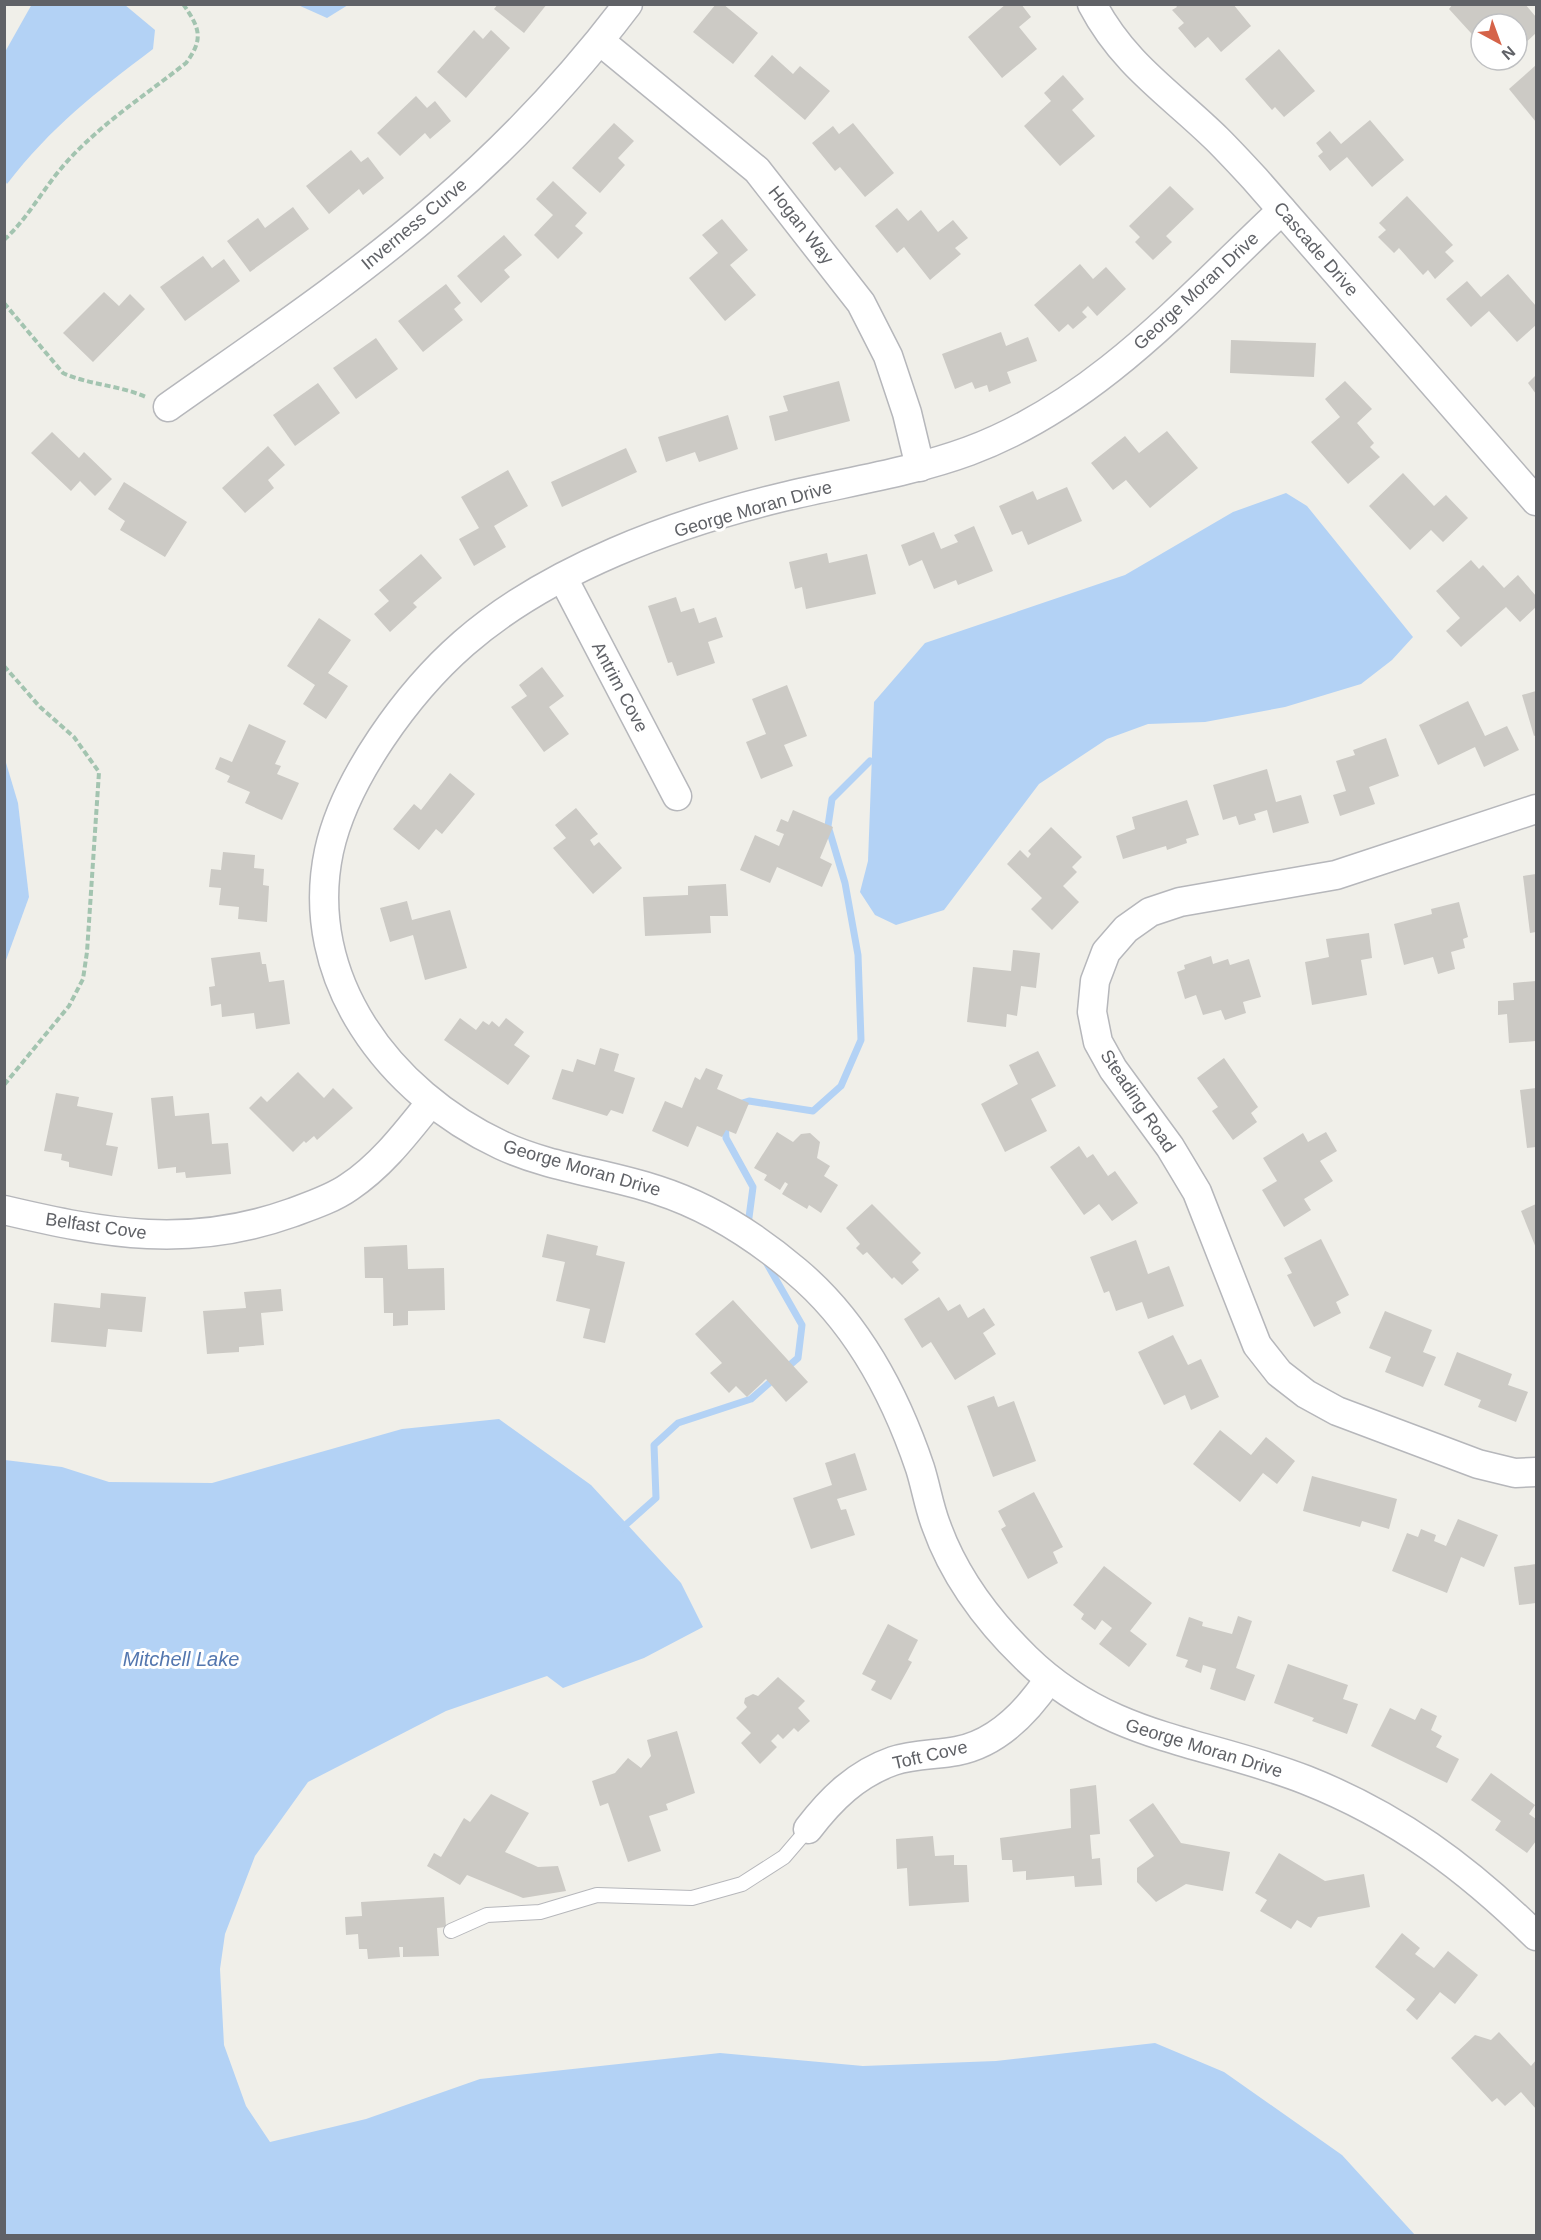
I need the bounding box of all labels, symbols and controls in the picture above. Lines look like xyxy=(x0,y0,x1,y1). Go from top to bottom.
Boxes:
north arrow xyxy=(1469,12,1529,72)
text: N xyxy=(1499,43,1518,63)
street label: Inverness Curve xyxy=(357,174,471,274)
street label: Hogan Way xyxy=(764,182,838,268)
street label: Cascade Drive xyxy=(1270,198,1362,300)
street label: George Moran Drive xyxy=(1130,228,1262,354)
street label: George Moran Drive xyxy=(672,477,834,541)
street label: Antrim Cove xyxy=(588,639,652,735)
street label: Steading Road xyxy=(1096,1046,1180,1156)
street label: George Moran Drive xyxy=(501,1136,663,1200)
street label: Belfast Cove xyxy=(44,1209,148,1243)
water label: Mitchell Lake xyxy=(123,1648,239,1670)
street label: George Moran Drive xyxy=(1123,1715,1285,1781)
street label: Toft Cove xyxy=(891,1737,969,1773)

